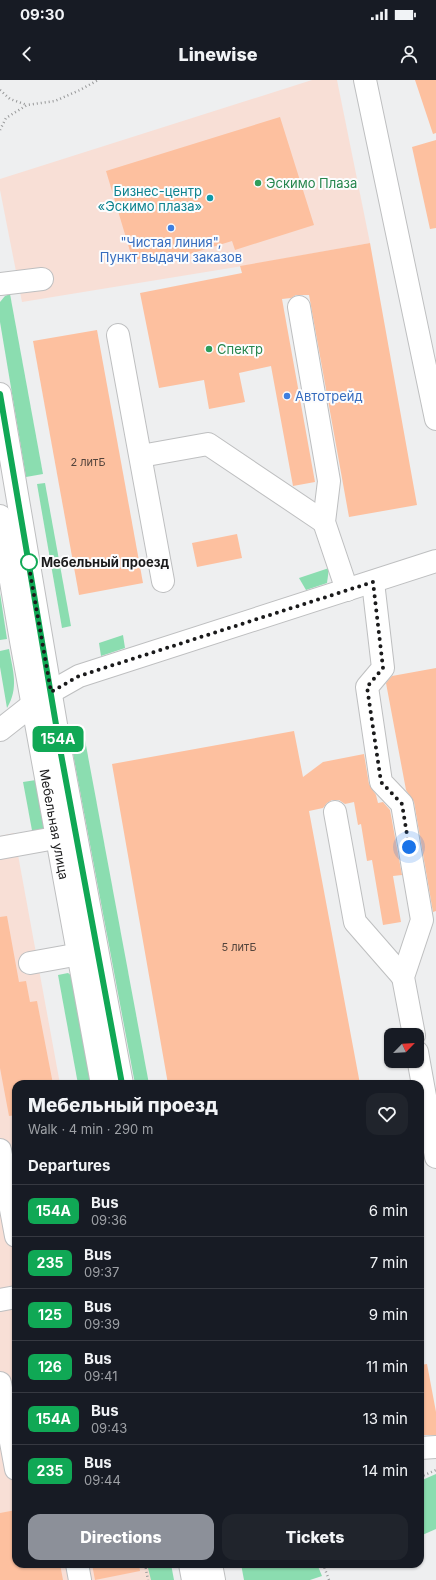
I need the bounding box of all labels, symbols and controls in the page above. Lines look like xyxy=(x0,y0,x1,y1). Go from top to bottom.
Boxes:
text: 09:30 xyxy=(20,5,65,24)
icon: back xyxy=(16,43,38,65)
icon: person xyxy=(398,43,420,65)
text: Linewise xyxy=(178,44,258,65)
place label: Эскимо Плаза xyxy=(266,175,357,191)
marker: Эскимо Плаза xyxy=(253,178,263,188)
place label: Бизнес-центр «Эскимо плаза» xyxy=(98,183,202,214)
marker: Бизнес-центр «Эскимо плаза» xyxy=(205,193,215,203)
marker: "Чистая линия", Пункт выдачи заказов xyxy=(166,223,176,233)
place label: "Чистая линия", Пункт выдачи заказов xyxy=(100,234,242,265)
place label: Спектр xyxy=(217,341,263,357)
marker: Спектр xyxy=(204,344,214,354)
place label: Автотрейд xyxy=(295,388,363,404)
marker: Автотрейд xyxy=(282,391,292,401)
house number: 2 литБ xyxy=(70,455,106,469)
marker: Мебельный проезд xyxy=(20,553,38,571)
place label: Мебельный проезд xyxy=(41,554,169,570)
line badge: 154А xyxy=(30,726,86,752)
text: 154А xyxy=(41,730,75,747)
street label: Мебельная улица xyxy=(37,768,72,881)
your location xyxy=(399,837,419,857)
house number: 5 литБ xyxy=(221,940,257,954)
north arrow xyxy=(384,1028,424,1068)
map controls xyxy=(384,1028,424,1068)
button: heart xyxy=(366,1093,408,1135)
text: Мебельный проезд xyxy=(28,1094,218,1117)
text: Walk · 4 min · 290 m xyxy=(28,1121,153,1137)
text: Departures xyxy=(28,1156,110,1175)
text: Bus xyxy=(91,1193,119,1212)
text: 6 min xyxy=(369,1201,408,1220)
text: 154А xyxy=(36,1202,71,1219)
text: 09:36 xyxy=(91,1212,127,1228)
text: Bus xyxy=(84,1245,112,1264)
text: 7 min xyxy=(370,1253,408,1272)
text: 235 xyxy=(37,1254,63,1271)
text: 09:37 xyxy=(84,1264,119,1280)
text: Bus xyxy=(84,1297,112,1316)
text: 9 min xyxy=(369,1305,408,1324)
text: 125 xyxy=(38,1306,62,1323)
text: 09:39 xyxy=(84,1316,120,1332)
text: Bus xyxy=(84,1349,112,1368)
text: 11 min xyxy=(366,1357,408,1376)
text: 126 xyxy=(38,1358,62,1375)
text: 09:41 xyxy=(84,1368,117,1384)
text: Bus xyxy=(91,1401,119,1420)
text: 13 min xyxy=(363,1409,408,1428)
text: 154А xyxy=(36,1410,71,1427)
text: 09:43 xyxy=(91,1420,127,1436)
text: Bus xyxy=(84,1453,112,1472)
text: 14 min xyxy=(362,1461,408,1480)
text: 235 xyxy=(37,1462,63,1479)
text: 09:44 xyxy=(84,1472,121,1488)
button: Directions xyxy=(28,1514,214,1560)
button: Tickets xyxy=(222,1514,408,1560)

